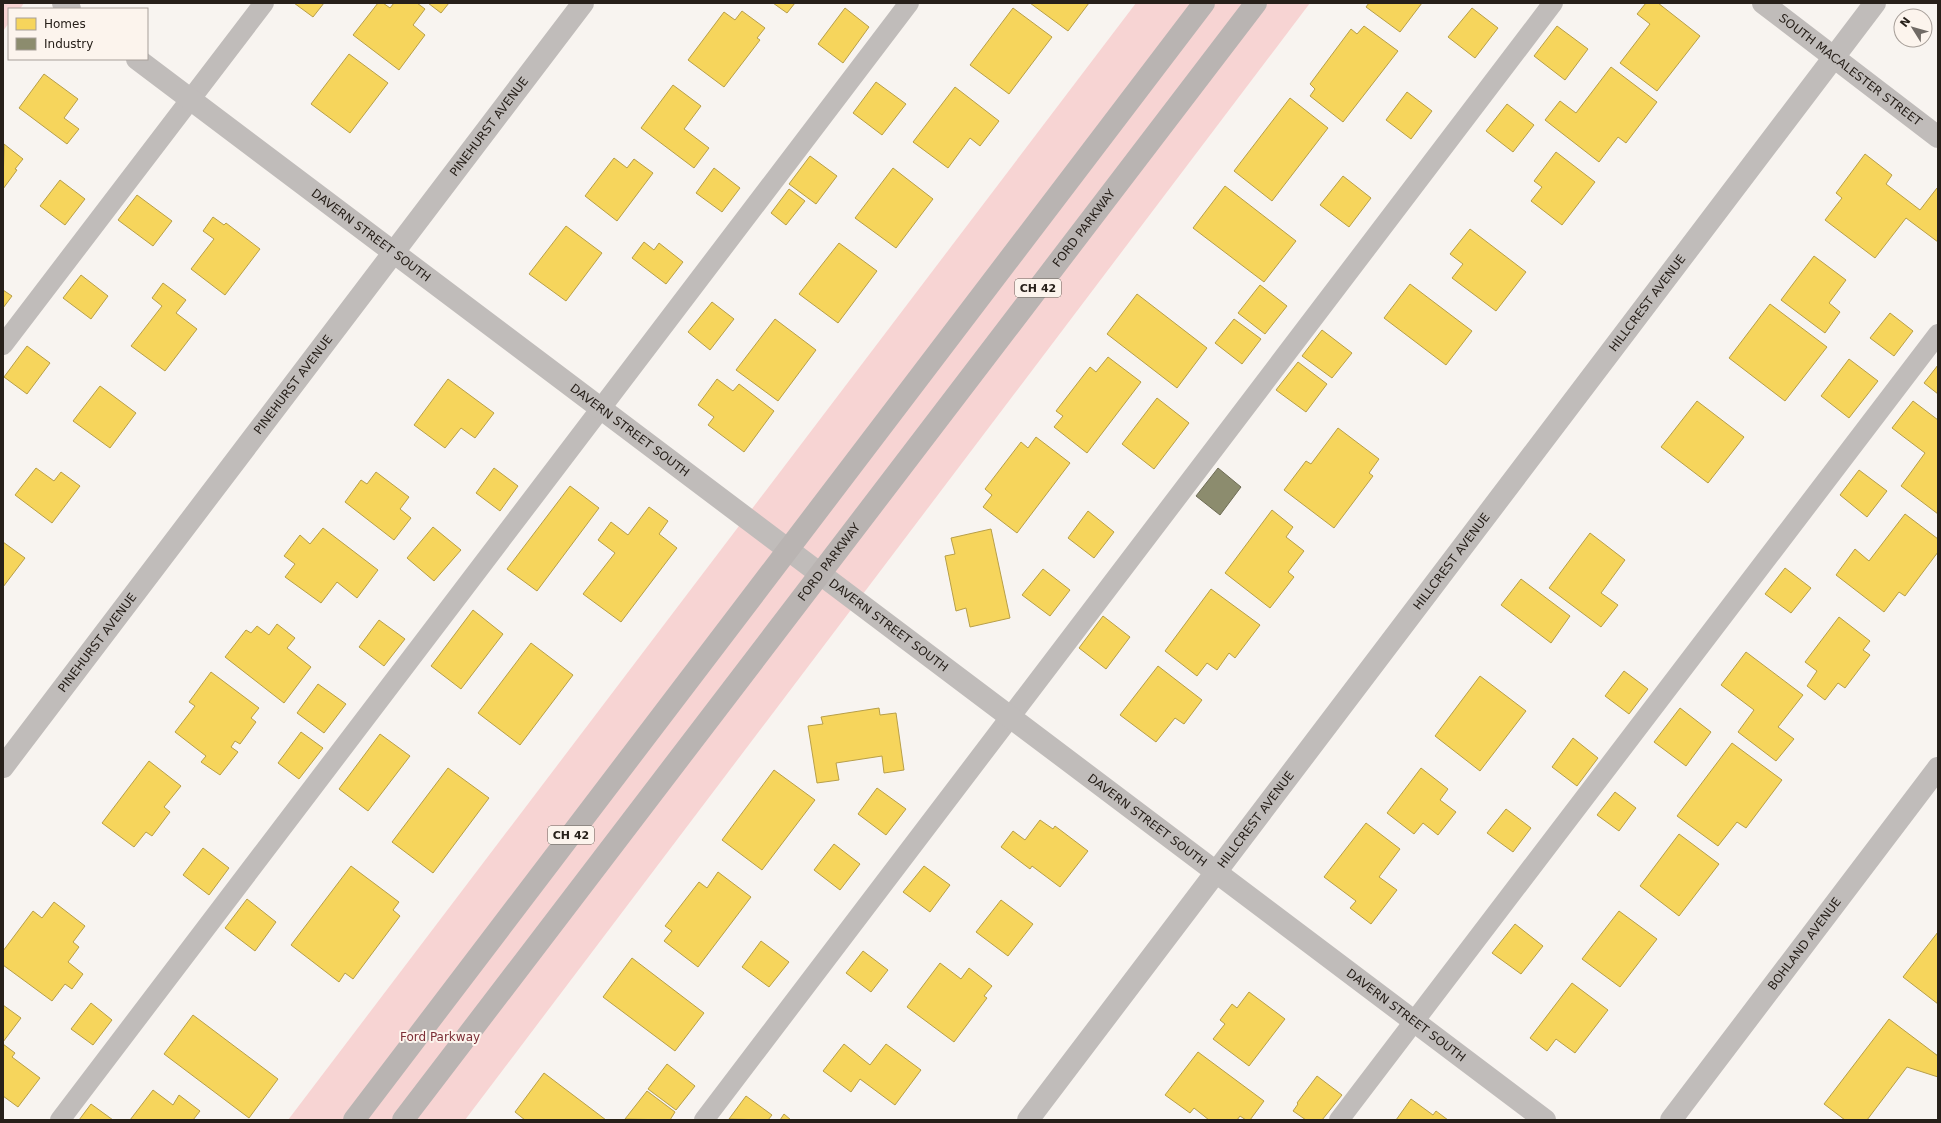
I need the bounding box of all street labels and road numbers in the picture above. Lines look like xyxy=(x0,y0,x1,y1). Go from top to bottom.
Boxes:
street label: SOUTH MACALESTER STREET xyxy=(1776,11,1925,129)
street label: PINEHURST AVENUE xyxy=(447,74,531,179)
street label: DAVERN STREET SOUTH xyxy=(309,186,433,285)
street label: FORD PARKWAY xyxy=(1050,186,1118,270)
street label: HILLCREST AVENUE xyxy=(1606,252,1688,354)
road number: CH 42 xyxy=(1015,279,1061,297)
street label: PINEHURST AVENUE xyxy=(251,332,335,437)
street label: DAVERN STREET SOUTH xyxy=(567,381,692,480)
street label: HILLCREST AVENUE xyxy=(1410,510,1493,613)
street label: FORD PARKWAY xyxy=(795,520,864,604)
street label: DAVERN STREET SOUTH xyxy=(826,576,951,675)
street label: PINEHURST AVENUE xyxy=(55,590,139,695)
street label: HILLCREST AVENUE xyxy=(1215,768,1297,871)
street label: DAVERN STREET SOUTH xyxy=(1085,771,1210,870)
road number: CH 42 xyxy=(548,826,594,844)
street label: BOHLAND AVENUE xyxy=(1765,895,1844,993)
street label: DAVERN STREET SOUTH xyxy=(1344,966,1468,1065)

